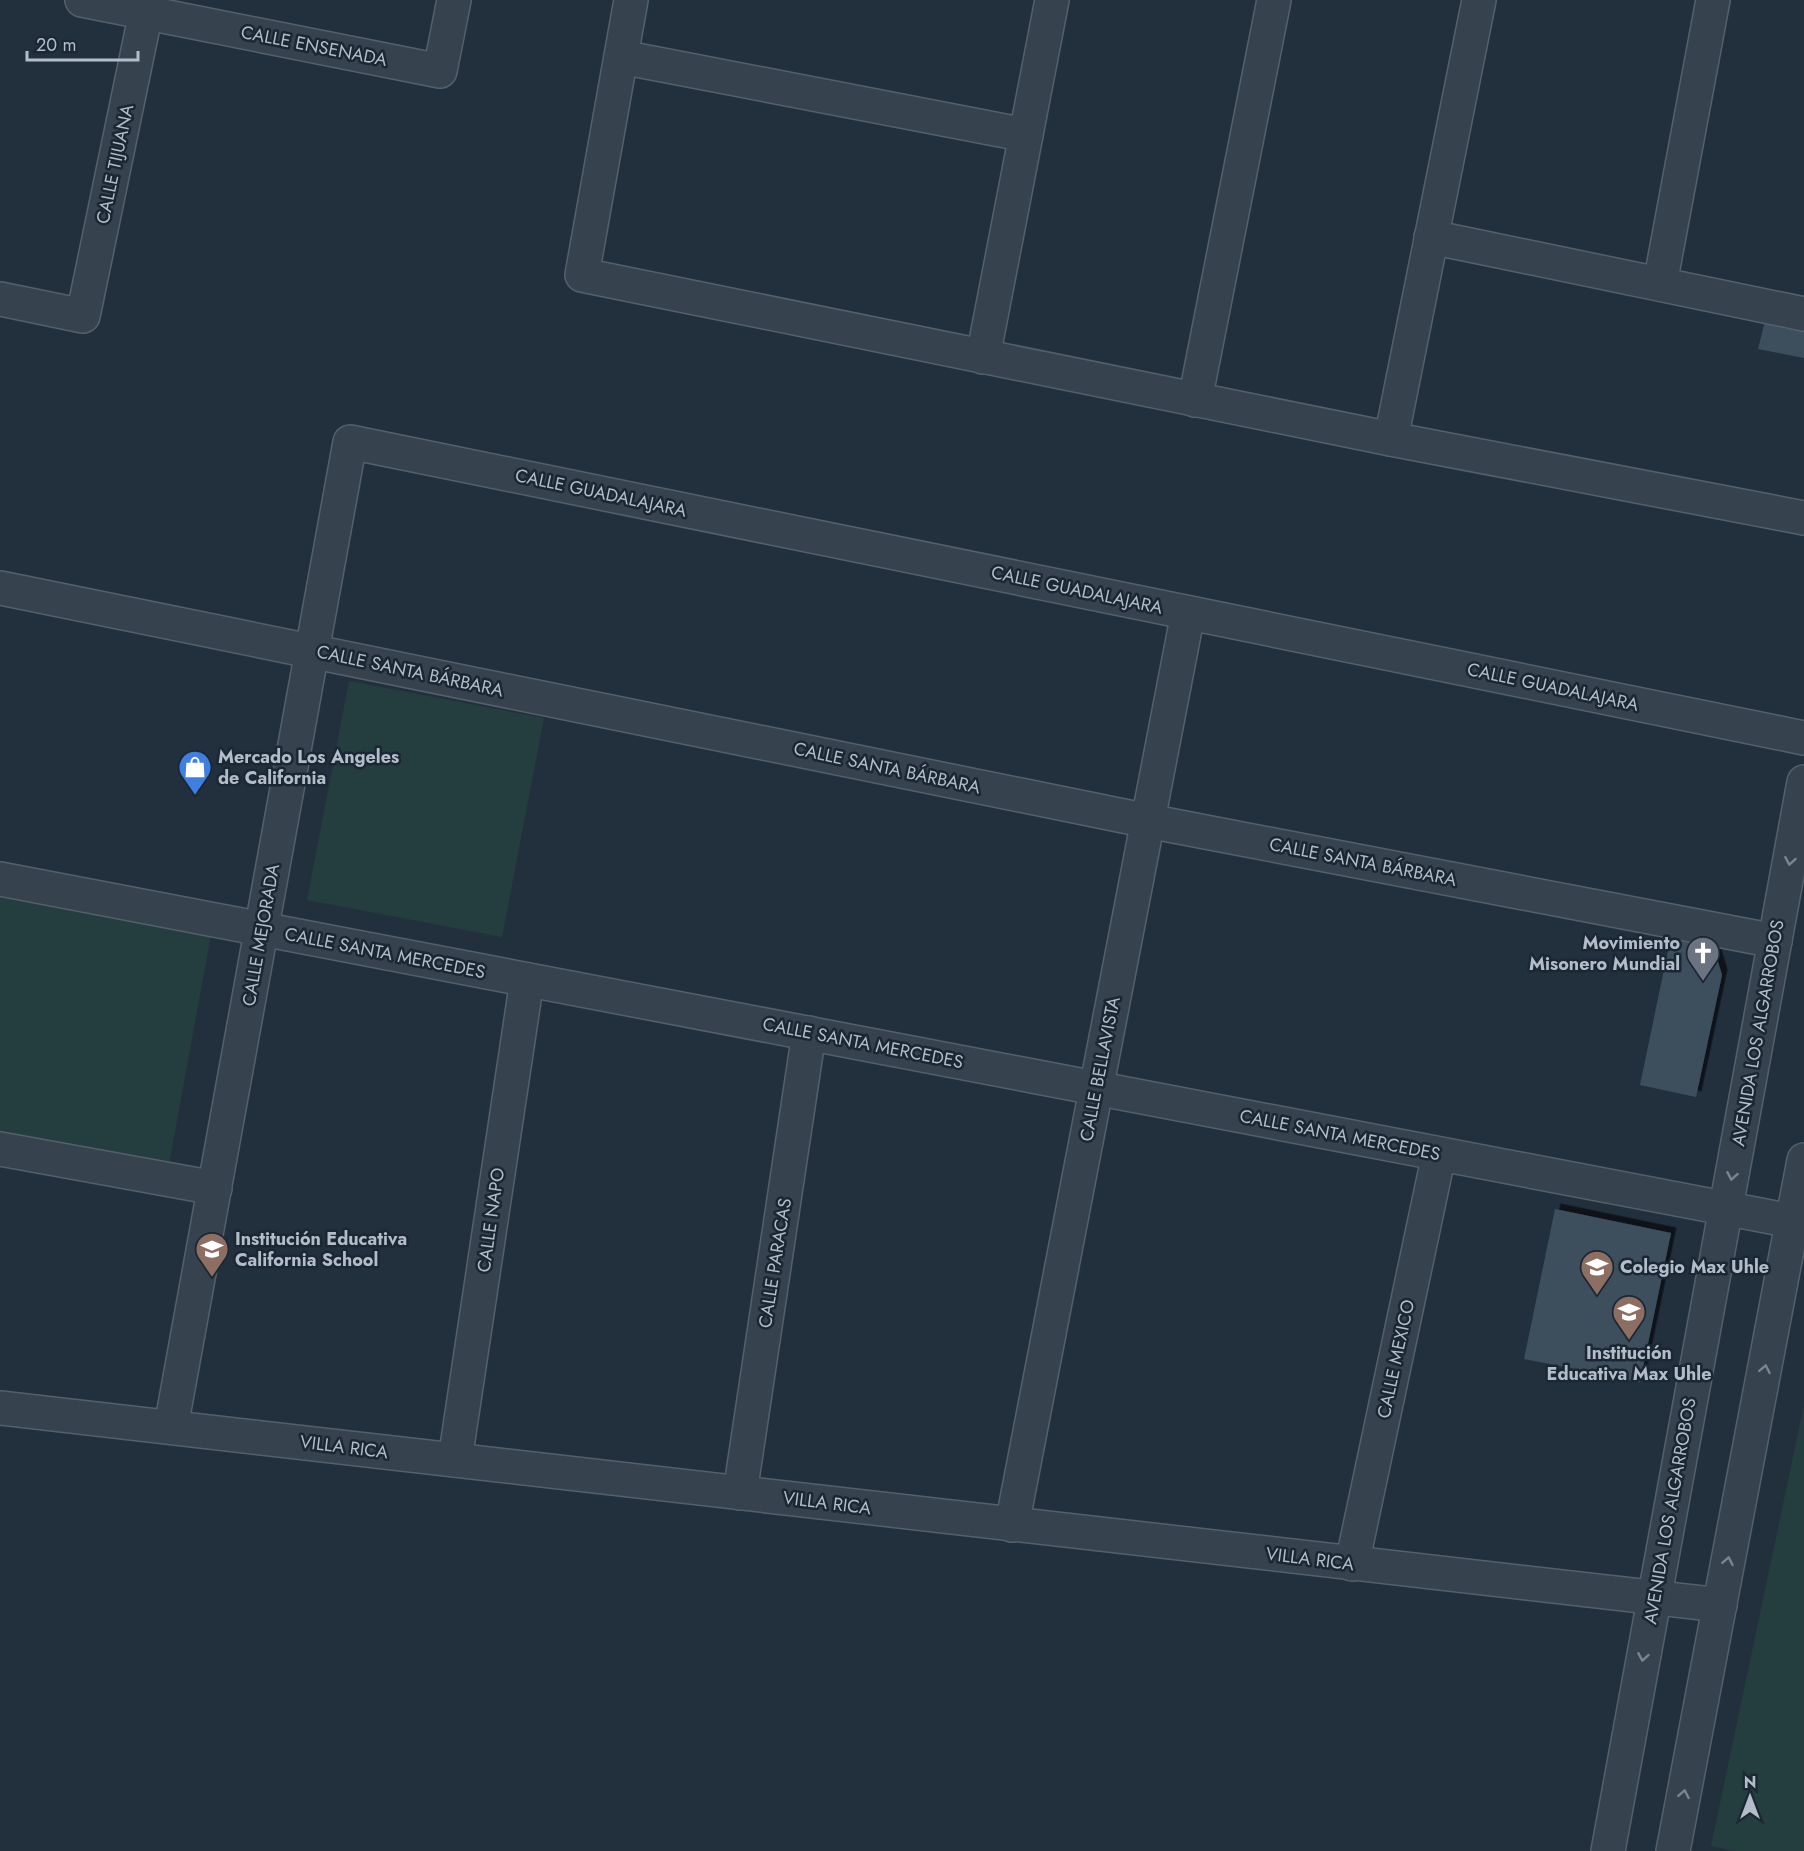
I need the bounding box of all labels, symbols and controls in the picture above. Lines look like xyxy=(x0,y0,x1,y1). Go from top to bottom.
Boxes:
street label: CALLE ENSENADA xyxy=(239,19,389,73)
scale bar xyxy=(27,24,138,62)
text: 20 m xyxy=(36,32,76,58)
street label: CALLE TIJUANA xyxy=(90,102,140,226)
street label: CALLE GUADALAJARA xyxy=(513,462,689,524)
street label: CALLE GUADALAJARA xyxy=(989,559,1165,621)
street label: CALLE SANTA BÁRBARA xyxy=(314,638,506,704)
street label: CALLE GUADALAJARA xyxy=(1465,656,1641,718)
street label: CALLE SANTA BÁRBARA xyxy=(791,735,983,801)
place label: Mercado Los Angeles de California xyxy=(218,744,399,791)
shop icon: Mercado Los Angeles de California xyxy=(177,749,213,796)
street label: CALLE SANTA BÁRBARA xyxy=(1267,831,1459,893)
one-way arrow xyxy=(1784,855,1797,865)
street label: CALLE MEJORADA xyxy=(236,862,286,1008)
street label: AVENIDA LOS ALGARROBOS xyxy=(1725,918,1791,1148)
street label: CALLE SANTA MERCEDES xyxy=(283,921,488,985)
place label: Movimiento Misonero Mundial xyxy=(1529,930,1680,977)
church icon: Movimiento Misonero Mundial xyxy=(1685,935,1721,982)
street label: CALLE BELLAVISTA xyxy=(1073,994,1127,1144)
street label: CALLE SANTA MERCEDES xyxy=(761,1011,966,1075)
street label: CALLE SANTA MERCEDES xyxy=(1238,1103,1443,1167)
street label: CALLE NAPO xyxy=(471,1166,511,1274)
one-way arrow xyxy=(1726,1171,1739,1181)
street label: CALLE PARACAS xyxy=(752,1196,798,1330)
place label: Institución Educativa California School xyxy=(235,1226,407,1273)
school or university icon: Institución Educativa California School xyxy=(194,1231,230,1278)
school or university icon: Colegio Max Uhle xyxy=(1579,1249,1615,1296)
place label: Colegio Max Uhle xyxy=(1620,1254,1769,1280)
school or university icon: Institución Educativa Max Uhle xyxy=(1611,1294,1647,1341)
street label: CALLE MEXICO xyxy=(1371,1297,1421,1421)
place label: Institución Educativa Max Uhle xyxy=(1547,1340,1711,1387)
one-way arrow xyxy=(1758,1365,1770,1374)
street label: AVENIDA LOS ALGARROBOS xyxy=(1637,1396,1703,1626)
street label: VILLA RICA xyxy=(298,1429,390,1465)
street label: VILLA RICA xyxy=(781,1485,873,1521)
street label: VILLA RICA xyxy=(1264,1541,1356,1577)
one-way arrow xyxy=(1721,1556,1734,1566)
one-way arrow xyxy=(1637,1652,1650,1662)
north arrow xyxy=(1720,1767,1780,1827)
text: N xyxy=(1744,1771,1756,1794)
one-way arrow xyxy=(1677,1789,1690,1799)

